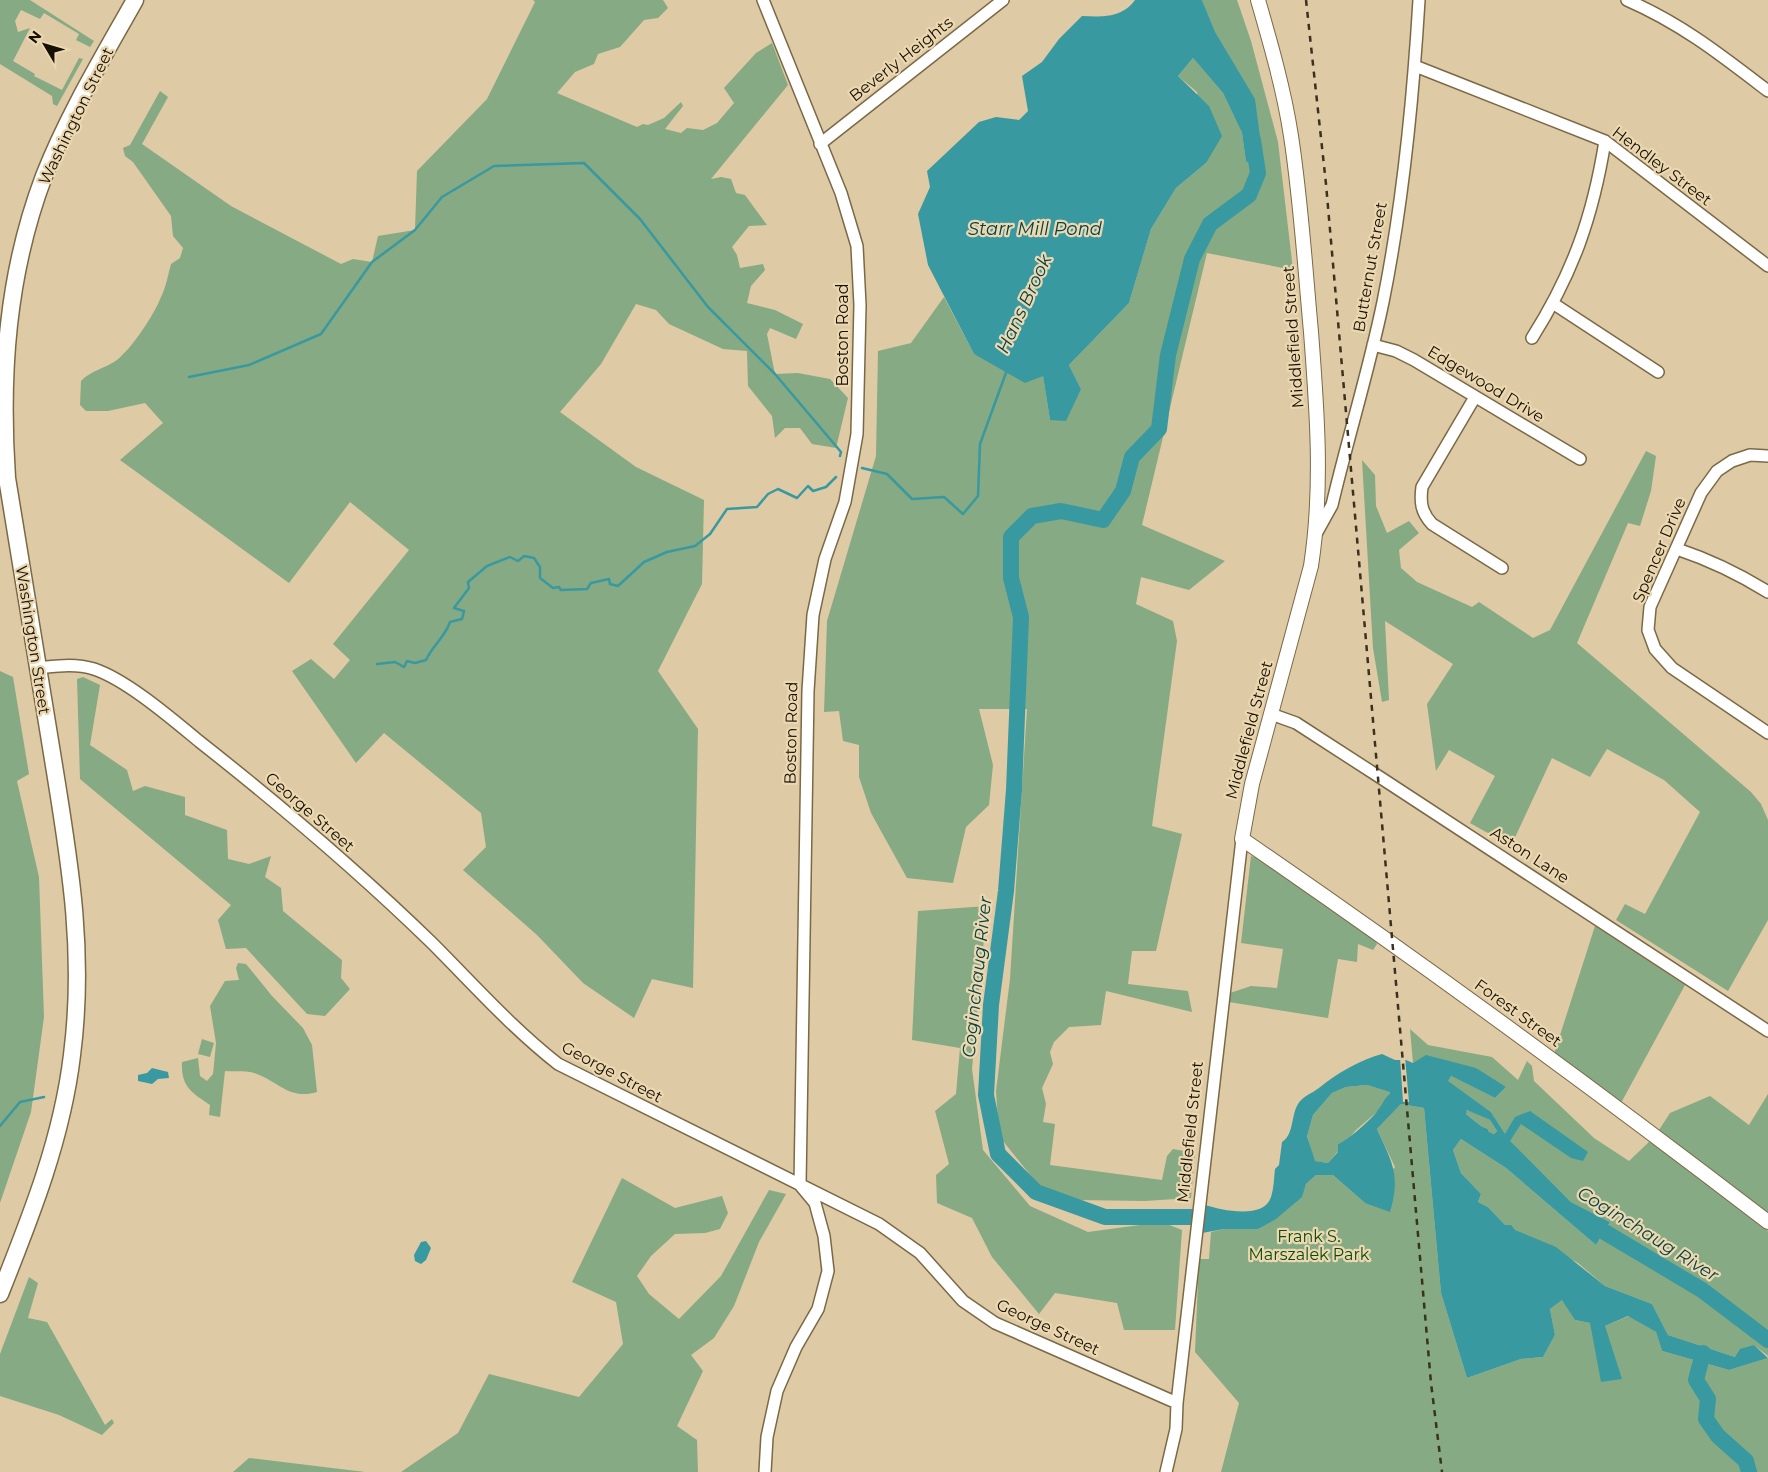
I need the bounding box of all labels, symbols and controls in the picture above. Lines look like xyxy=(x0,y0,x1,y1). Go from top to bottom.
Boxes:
street label: Beverly Heights xyxy=(845,13,957,105)
north arrow xyxy=(20,20,70,70)
text: N xyxy=(24,27,45,47)
street label: Washington Street xyxy=(34,44,118,188)
street label: Hendley Street xyxy=(1609,122,1716,210)
street label: Butternut Street xyxy=(1349,200,1391,334)
water label: Starr Mill Pond xyxy=(968,218,1103,240)
water label: Hans Brook xyxy=(992,250,1057,357)
street label: Middlefield Street xyxy=(1279,265,1307,409)
street label: Boston Road xyxy=(833,284,852,386)
street label: Edgewood Drive xyxy=(1424,342,1548,426)
street label: Spencer Drive xyxy=(1628,495,1690,605)
street label: Washington Street xyxy=(12,564,54,716)
street label: Middlefield Street xyxy=(1221,658,1277,801)
street label: Boston Road xyxy=(781,681,801,785)
street label: George Street xyxy=(262,768,359,856)
street label: Aston Lane xyxy=(1487,823,1573,887)
water label: Coginchaug River xyxy=(958,894,996,1059)
street label: Forest Street xyxy=(1471,975,1566,1051)
street label: George Street xyxy=(558,1037,666,1107)
street label: Middlefield Street xyxy=(1173,1060,1207,1204)
water label: Coginchaug River xyxy=(1573,1182,1723,1287)
park label: Frank S. Marszalek Park xyxy=(1249,1227,1370,1264)
street label: George Street xyxy=(993,1295,1103,1359)

